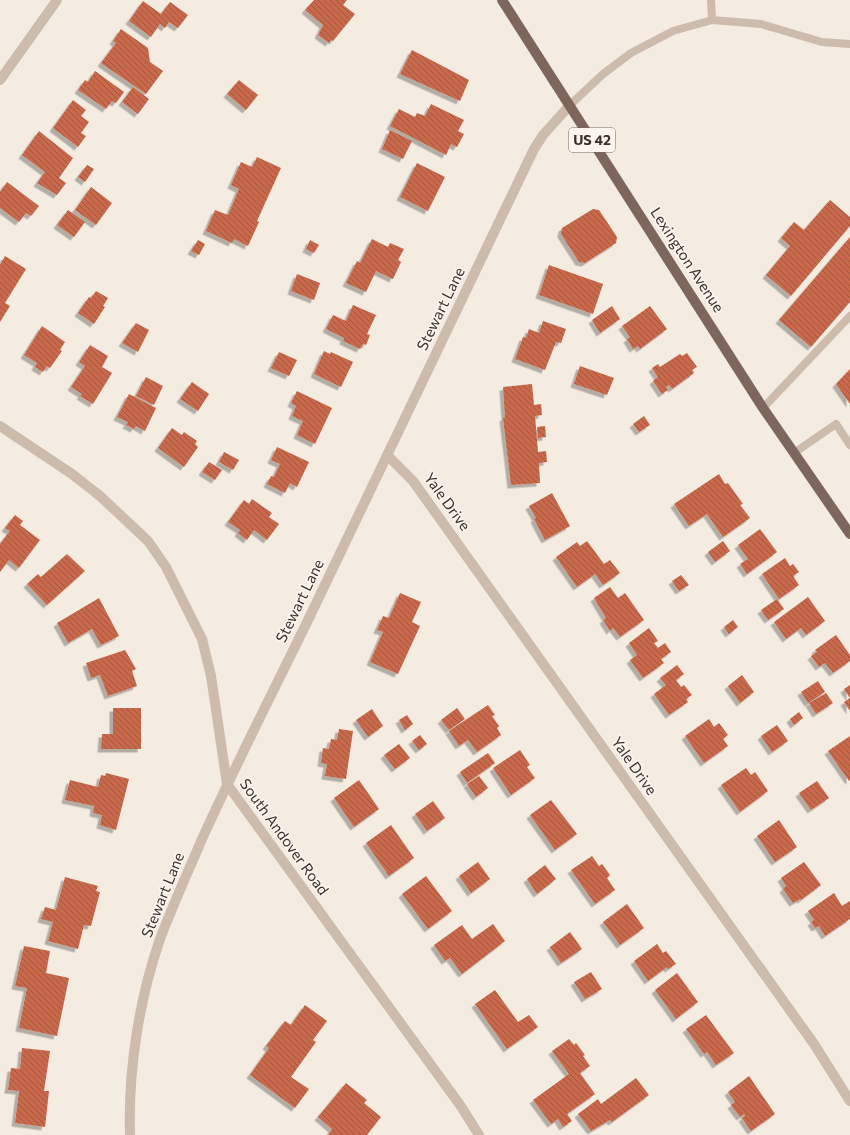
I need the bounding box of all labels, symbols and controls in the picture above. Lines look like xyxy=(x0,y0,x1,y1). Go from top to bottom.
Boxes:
road number: US 42 xyxy=(569,128,615,152)
street label: Lexington Avenue xyxy=(647,204,729,315)
street label: Stewart Lane xyxy=(412,264,468,353)
street label: Yale Drive xyxy=(421,469,475,534)
street label: Stewart Lane xyxy=(271,556,327,645)
street label: Yale Drive xyxy=(608,733,661,798)
street label: South Andover Road xyxy=(237,775,333,898)
street label: Stewart Lane xyxy=(137,849,187,940)

